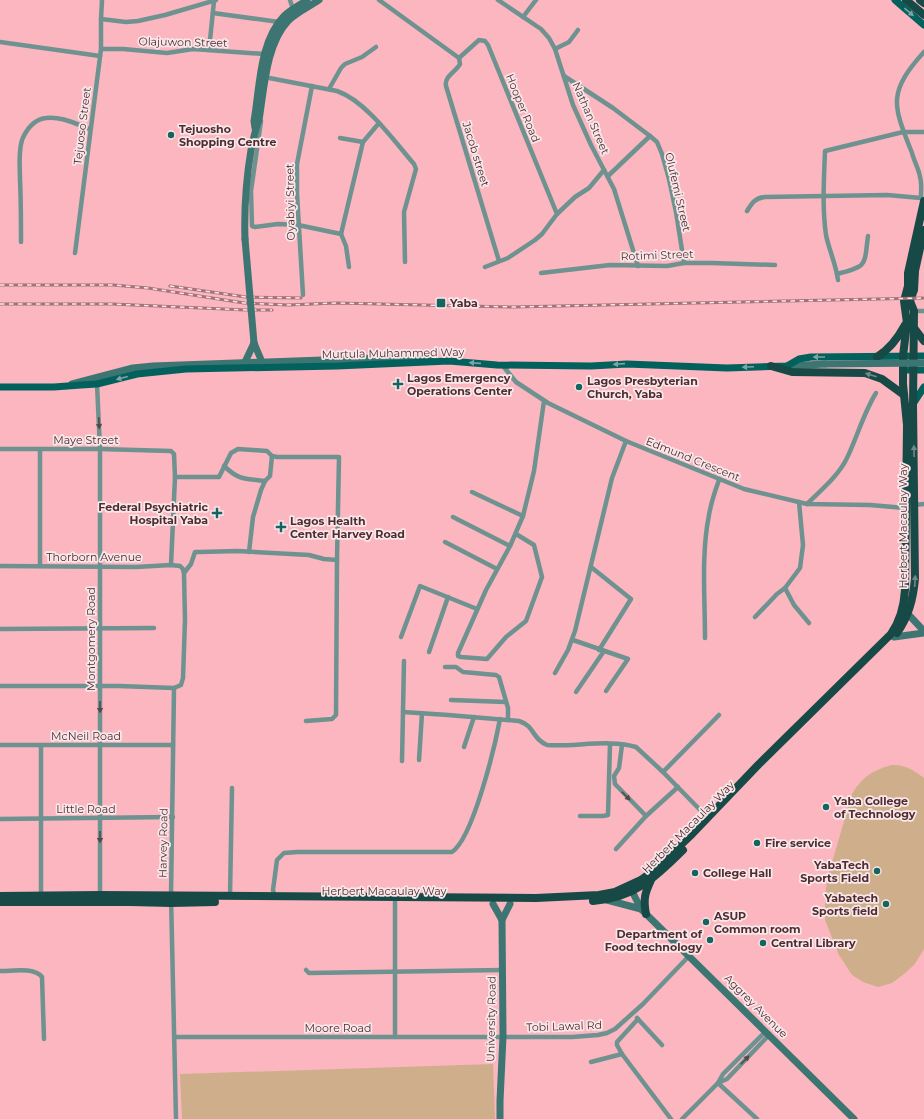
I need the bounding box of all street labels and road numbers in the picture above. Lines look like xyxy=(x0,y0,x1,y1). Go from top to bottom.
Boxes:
street label: Olajuwon Street xyxy=(138,34,228,50)
street label: Hooper Road xyxy=(503,72,543,144)
street label: Nathan Street xyxy=(569,80,613,157)
street label: Tejuoso Street xyxy=(70,86,94,166)
street label: Jacob street xyxy=(459,119,493,189)
street label: Olufemi Street xyxy=(662,151,694,233)
street label: Oyabiyi Street xyxy=(282,163,298,241)
street label: Rotimi Street xyxy=(620,247,694,263)
street label: Murtula Muhammed Way xyxy=(322,345,464,361)
street label: Maye Street xyxy=(53,433,119,447)
street label: Edmund Crescent xyxy=(644,434,743,484)
street label: Herbert Macaulay Way xyxy=(896,463,910,588)
street label: Thorborn Avenue xyxy=(46,550,142,564)
street label: Montgomery Road xyxy=(84,587,98,691)
street label: McNeil Road xyxy=(51,729,121,743)
street label: Herbert Macaulay Way xyxy=(639,778,737,876)
street label: Little Road xyxy=(56,802,116,816)
street label: Harvey Road xyxy=(155,808,171,878)
street label: Herbert Macaulay Way xyxy=(322,884,447,898)
street label: Aggrey Avenue xyxy=(721,971,791,1041)
street label: University Road xyxy=(483,976,499,1062)
street label: Tobi Lawal Rd xyxy=(526,1018,602,1034)
street label: Moore Road xyxy=(305,1021,371,1035)

